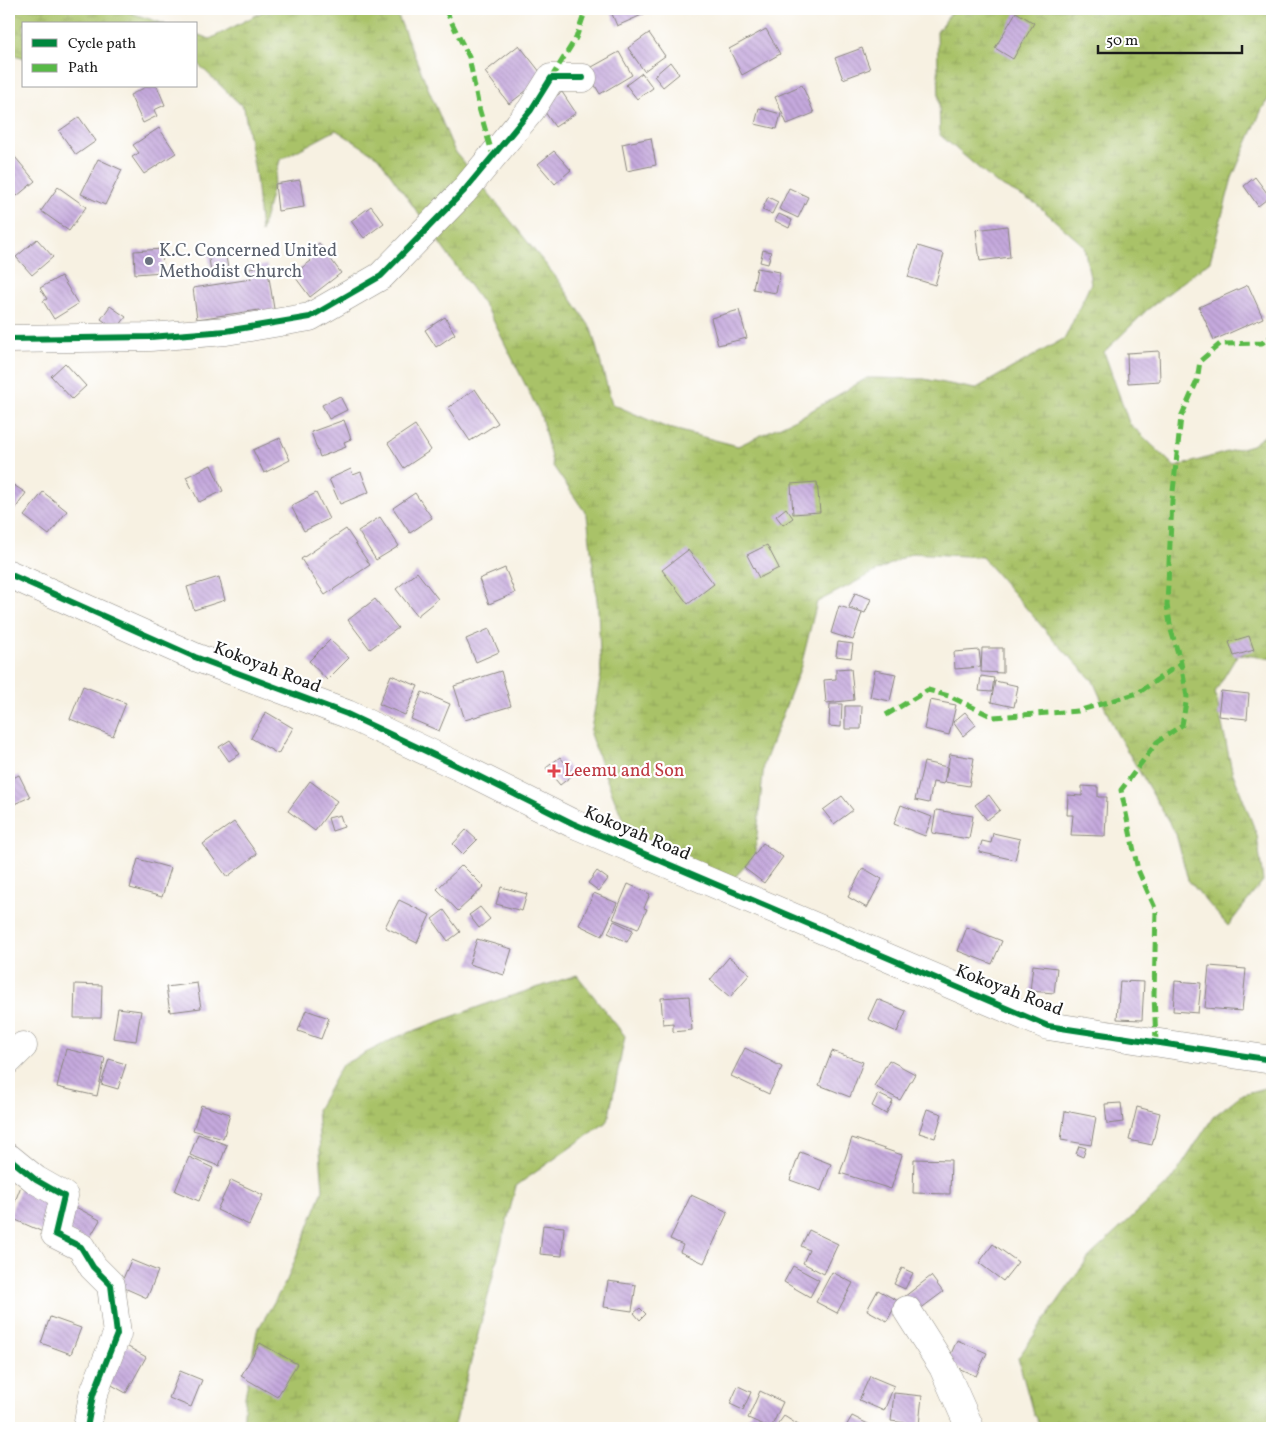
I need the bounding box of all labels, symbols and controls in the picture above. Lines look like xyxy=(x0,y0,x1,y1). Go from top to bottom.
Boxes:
legend xyxy=(22,22,198,88)
scale bar xyxy=(1098,22,1242,54)
text: 50 m xyxy=(1106,31,1138,52)
text: Cycle path xyxy=(68,34,136,55)
text: Path xyxy=(68,58,98,79)
place label: K.C. Concerned United Methodist Church xyxy=(159,239,337,285)
marker: K.C. Concerned United Methodist Church xyxy=(143,255,155,267)
street label: Kokoyah Road xyxy=(210,636,324,700)
place label: Leemu and Son xyxy=(564,759,685,784)
marker: Leemu and Son xyxy=(548,765,560,777)
street label: Kokoyah Road xyxy=(580,800,694,868)
street label: Kokoyah Road xyxy=(952,959,1066,1023)

